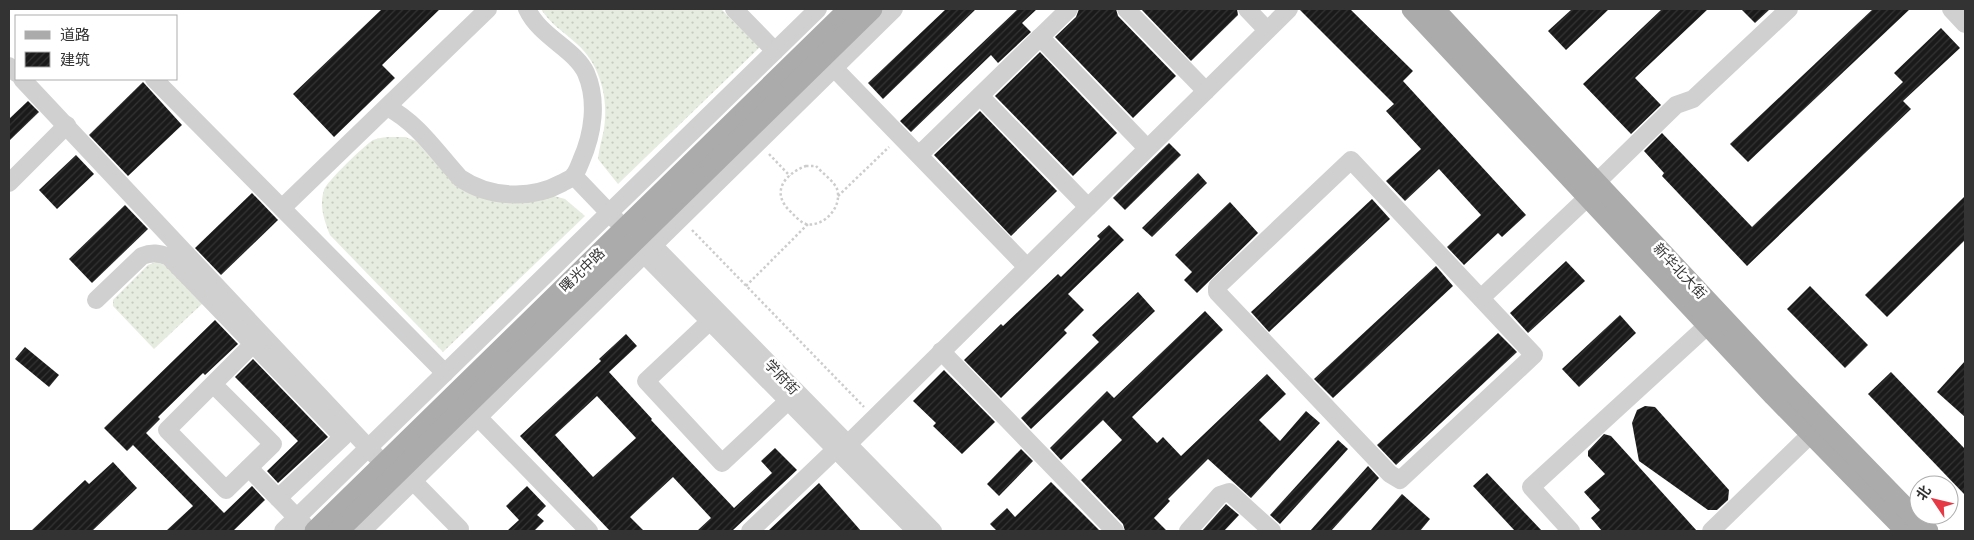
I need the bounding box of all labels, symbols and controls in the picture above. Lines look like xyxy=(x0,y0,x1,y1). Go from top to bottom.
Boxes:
legend xyxy=(15,15,178,80)
text: 道路 xyxy=(60,26,90,43)
text: 建筑 xyxy=(60,51,90,68)
street label: 新华北大街 xyxy=(1650,240,1710,302)
street label: 曙光中路 xyxy=(556,245,608,295)
street label: 学府街 xyxy=(762,356,802,398)
north arrow xyxy=(1909,475,1959,525)
text: 北 xyxy=(1913,482,1934,503)

